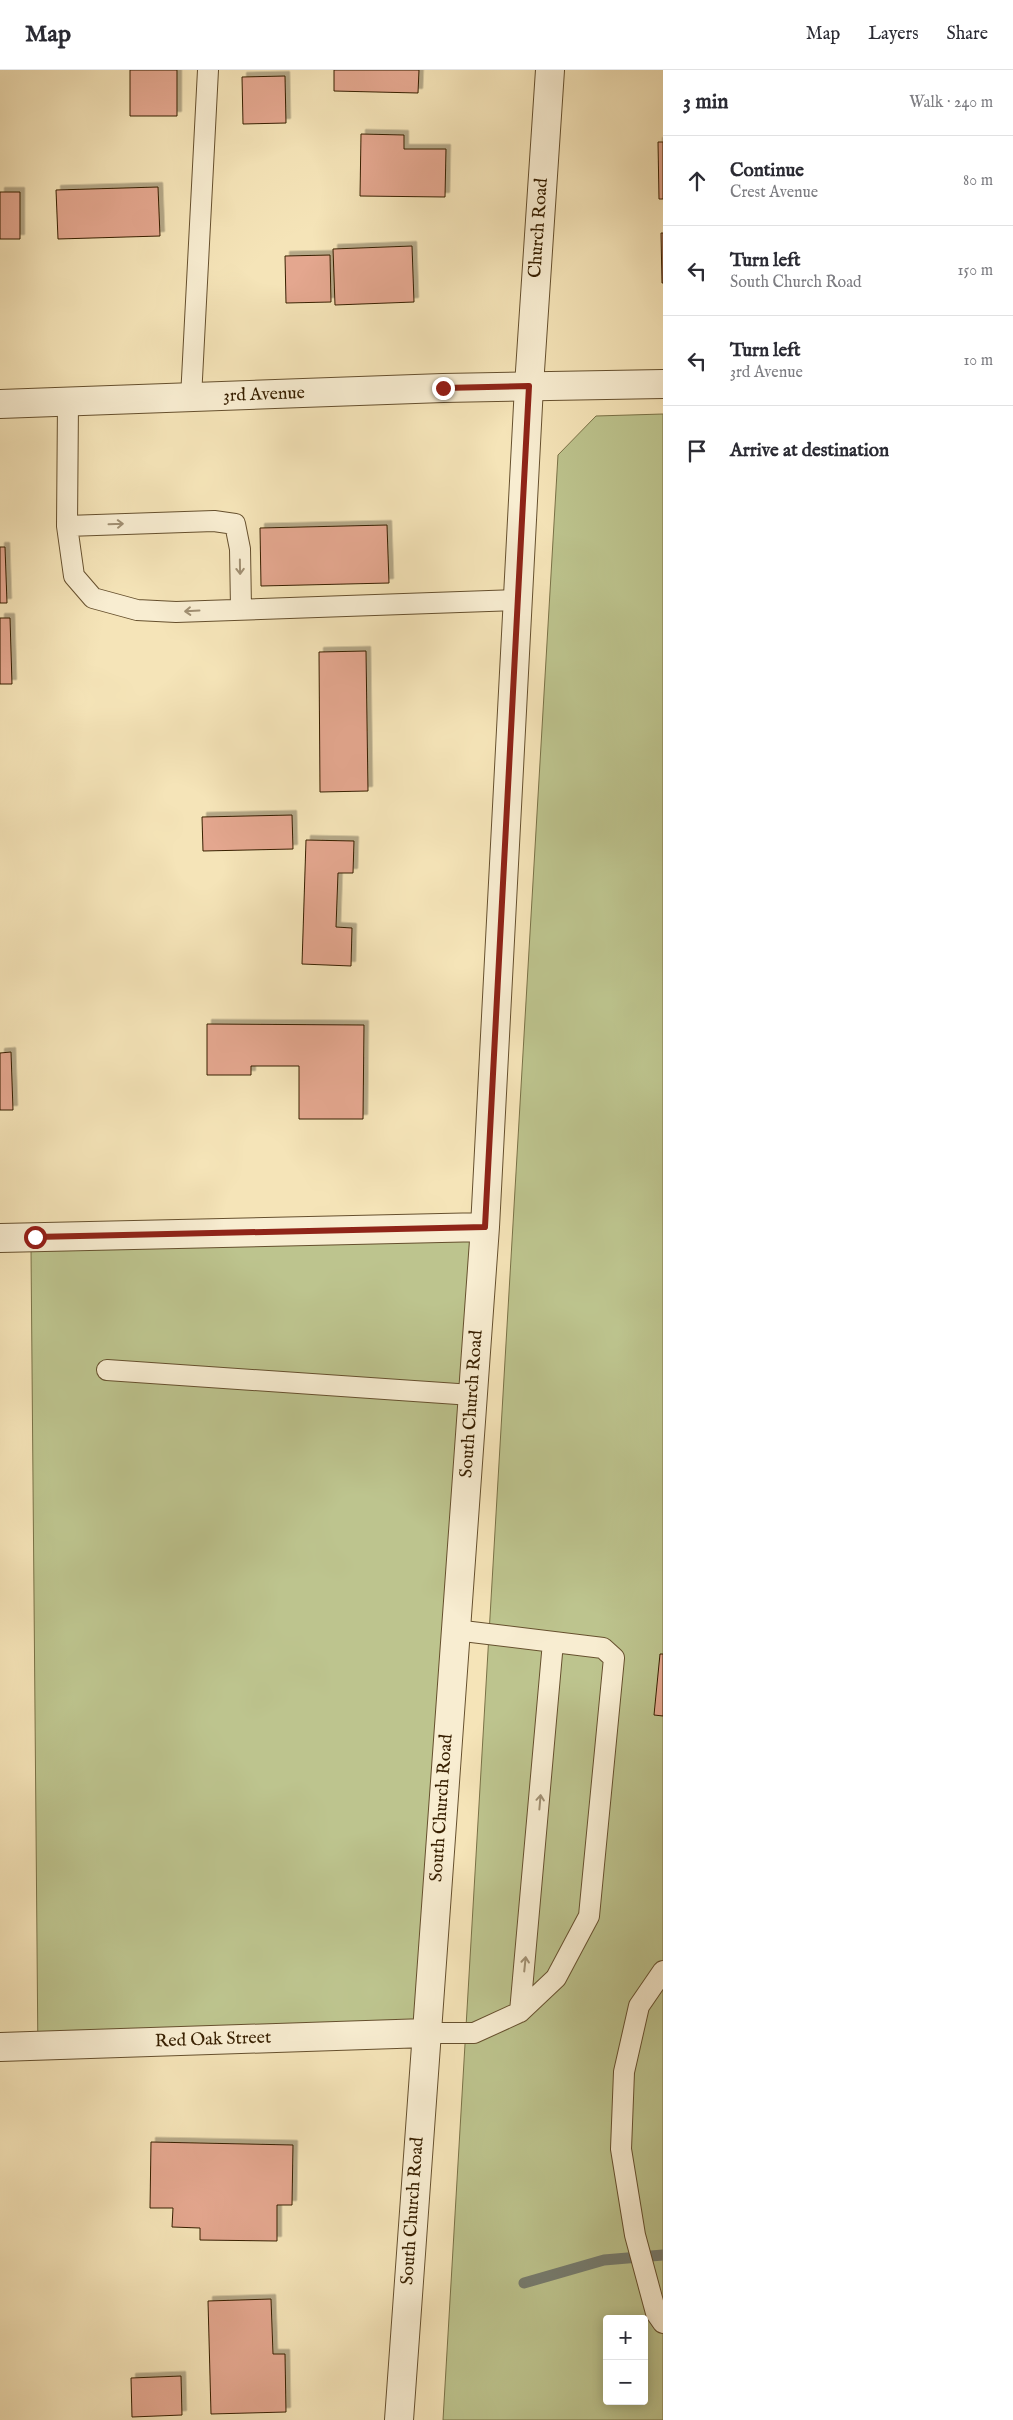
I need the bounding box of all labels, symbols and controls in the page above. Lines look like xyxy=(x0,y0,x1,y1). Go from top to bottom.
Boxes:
text: Map xyxy=(25,19,71,50)
text: Map xyxy=(806,23,840,46)
text: Layers xyxy=(868,23,919,46)
text: Share xyxy=(947,23,988,46)
text: 3 min xyxy=(683,89,728,116)
text: Walk · 240 m xyxy=(909,93,993,113)
text: Continue xyxy=(730,159,804,183)
icon: ahead xyxy=(683,167,711,195)
text: 80 m xyxy=(963,171,993,191)
street label: Church Road xyxy=(524,177,554,279)
text: Crest Avenue xyxy=(730,183,818,203)
text: Turn left xyxy=(730,249,801,273)
icon: left xyxy=(683,257,711,285)
text: 150 m xyxy=(958,261,993,281)
text: South Church Road xyxy=(730,273,862,293)
text: Turn left xyxy=(730,339,801,363)
icon: left xyxy=(683,347,711,375)
text: 10 m xyxy=(963,351,993,371)
text: 3rd Avenue xyxy=(730,363,803,383)
route end xyxy=(432,377,455,400)
street label: 3rd Avenue xyxy=(223,382,305,408)
icon: arrive xyxy=(683,437,711,465)
text: Arrive at destination xyxy=(730,439,889,463)
one-way arrow xyxy=(108,520,124,529)
one-way arrow xyxy=(236,558,245,574)
one-way arrow xyxy=(185,606,201,615)
route start xyxy=(24,1226,47,1249)
street label: South Church Road xyxy=(455,1329,489,1479)
street label: South Church Road xyxy=(425,1733,459,1883)
one-way arrow xyxy=(535,1794,544,1810)
one-way arrow xyxy=(520,1956,530,1972)
street label: Red Oak Street xyxy=(154,2026,272,2054)
street label: South Church Road xyxy=(396,2136,430,2286)
map controls xyxy=(603,2315,648,2405)
button: + xyxy=(603,2315,648,2360)
button: − xyxy=(603,2360,648,2405)

